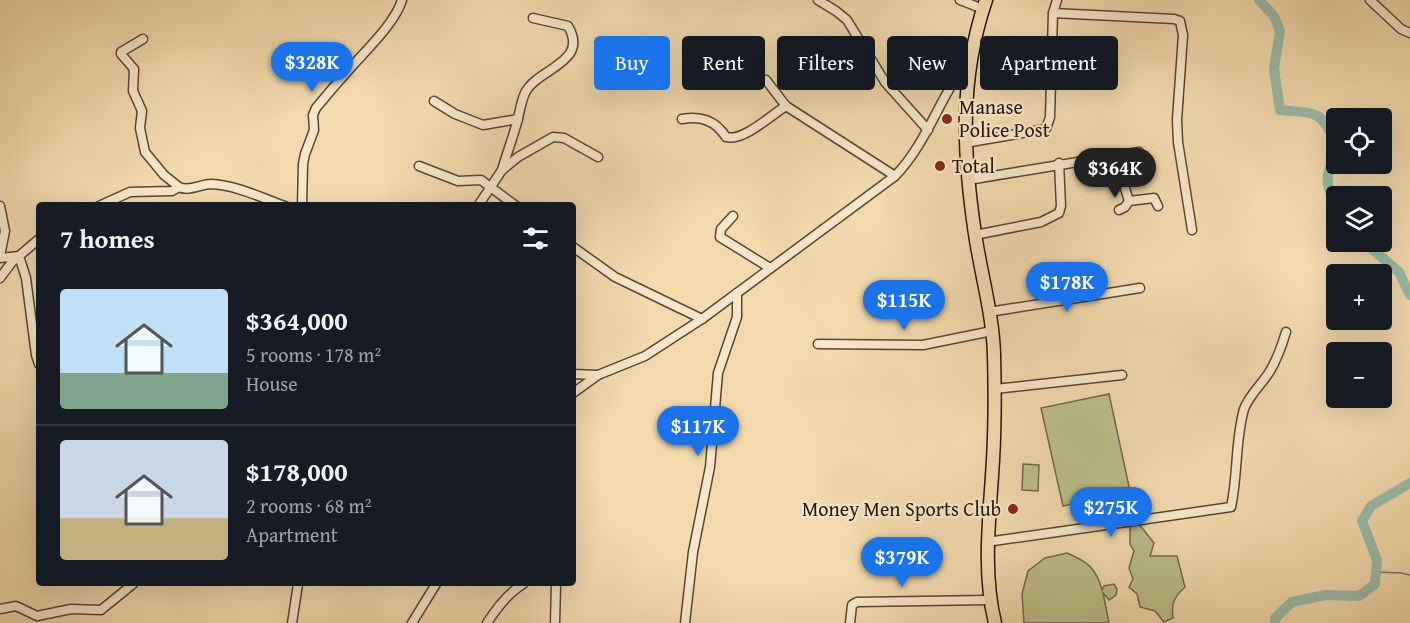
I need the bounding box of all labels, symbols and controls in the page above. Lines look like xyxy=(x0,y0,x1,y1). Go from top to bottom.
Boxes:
chip: Buy xyxy=(594,36,670,90)
chip: Rent xyxy=(682,36,765,90)
chip: Filters xyxy=(777,36,875,90)
chip: New xyxy=(887,36,968,90)
chip: Apartment xyxy=(980,36,1118,90)
pin: $328K xyxy=(270,42,354,93)
text: $328K xyxy=(285,47,339,76)
place label: Manase Police Post xyxy=(959,92,1050,144)
map controls xyxy=(1326,108,1392,408)
button: locate xyxy=(1326,108,1392,174)
marker: Manase Police Post xyxy=(940,112,954,126)
pin: $364K xyxy=(1073,148,1157,199)
place label: Total xyxy=(952,151,995,180)
text: $364K xyxy=(1088,153,1142,182)
marker: Total xyxy=(933,159,947,173)
button: layers xyxy=(1326,186,1392,252)
text: 7 homes xyxy=(60,219,155,258)
icon: filters xyxy=(519,222,552,255)
pin: $178K xyxy=(1025,262,1109,313)
button: + xyxy=(1326,264,1392,330)
text: $178K xyxy=(1040,267,1094,296)
pin: $115K xyxy=(862,280,946,331)
text: $115K xyxy=(877,285,931,314)
text: $364,000 xyxy=(246,301,348,340)
icon: home xyxy=(108,313,180,385)
text: 5 rooms · 178 m² xyxy=(246,340,381,369)
button: − xyxy=(1326,342,1392,408)
text: House xyxy=(246,369,298,398)
pin: $117K xyxy=(656,406,740,457)
text: $117K xyxy=(671,411,725,440)
text: $178,000 xyxy=(246,452,348,491)
icon: home xyxy=(108,464,180,536)
pin: $275K xyxy=(1069,487,1153,538)
text: 2 rooms · 68 m² xyxy=(246,491,372,520)
text: $275K xyxy=(1084,492,1138,521)
place label: Money Men Sports Club xyxy=(802,494,1001,523)
marker: Money Men Sports Club xyxy=(1006,502,1020,516)
text: Apartment xyxy=(246,520,338,549)
pin: $379K xyxy=(860,537,944,588)
text: $379K xyxy=(875,542,929,571)

